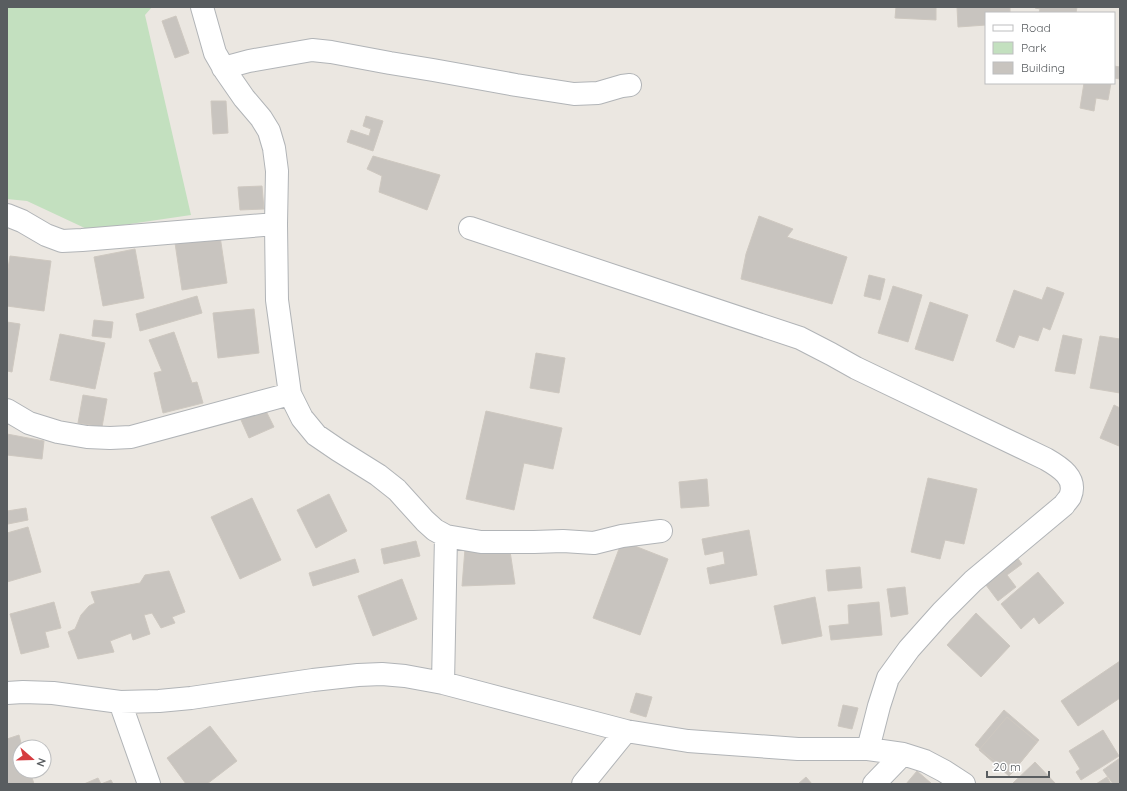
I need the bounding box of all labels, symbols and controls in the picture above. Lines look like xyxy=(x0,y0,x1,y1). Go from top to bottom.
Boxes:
legend xyxy=(985,12,1115,84)
text: Road xyxy=(1021,20,1051,35)
text: Park xyxy=(1021,40,1046,55)
text: Building xyxy=(1021,60,1065,75)
north arrow xyxy=(12,739,52,779)
scale bar xyxy=(987,753,1049,779)
text: N xyxy=(33,756,49,769)
text: 20 m xyxy=(993,759,1021,774)

